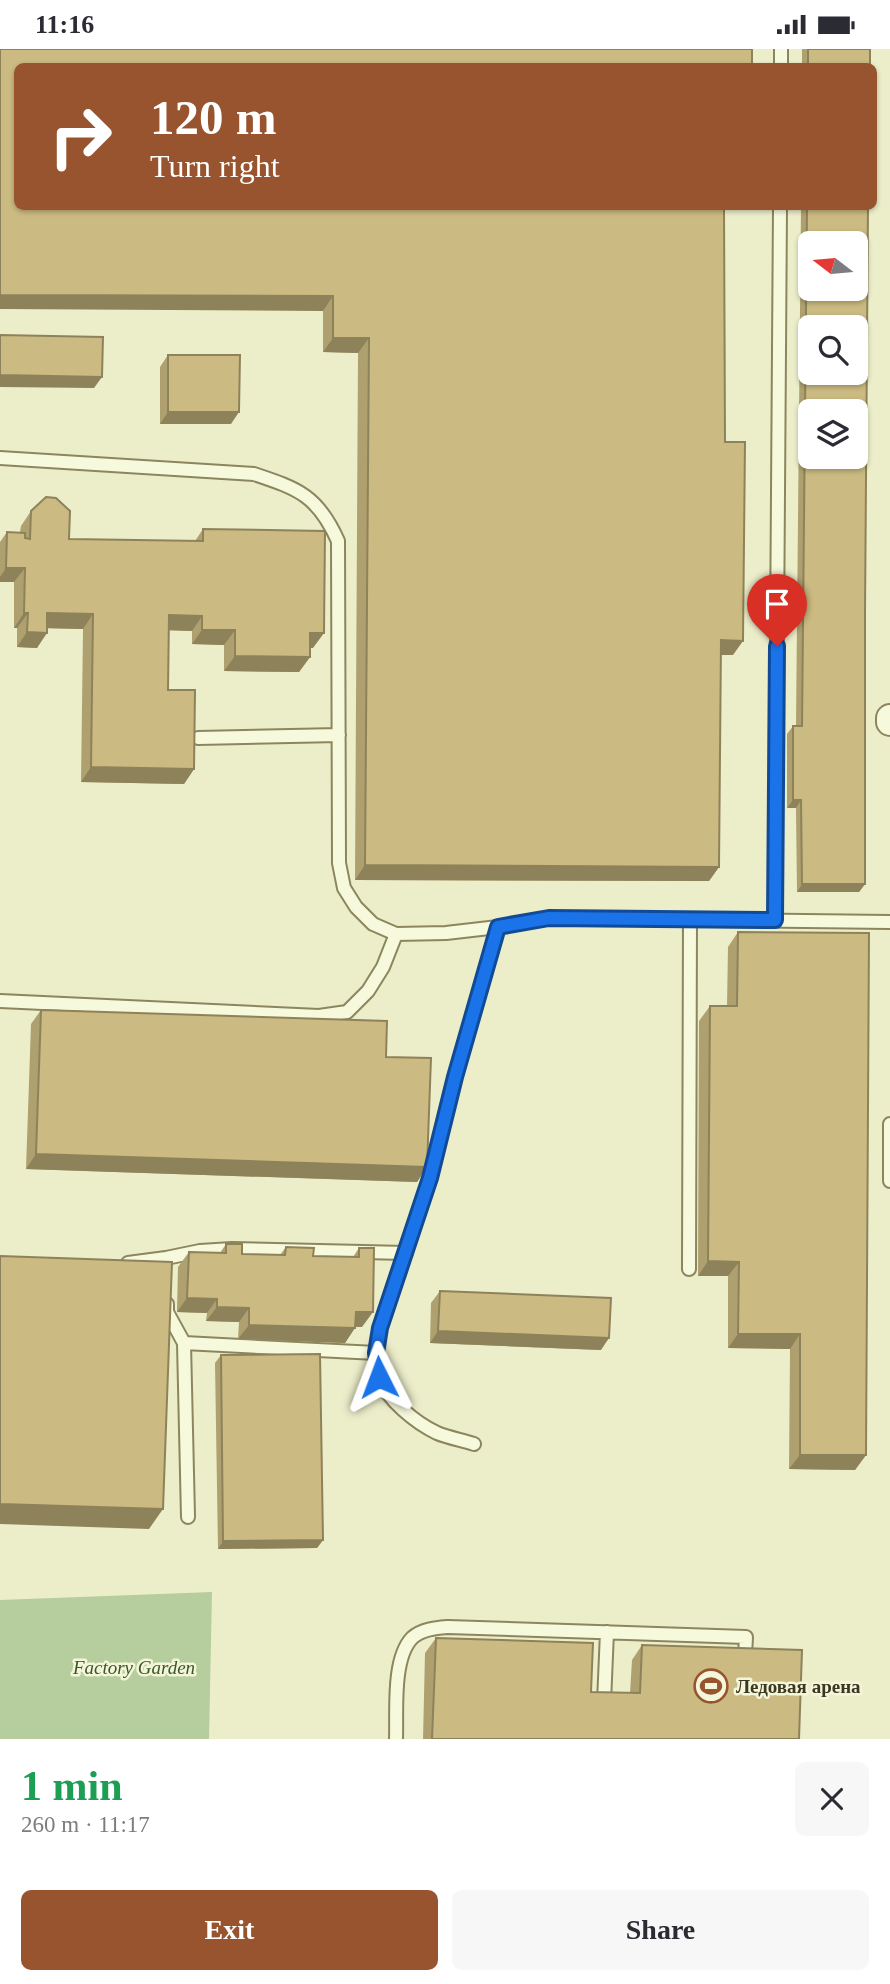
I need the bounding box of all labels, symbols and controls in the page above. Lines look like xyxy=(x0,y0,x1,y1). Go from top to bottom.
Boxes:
text: 11:16 xyxy=(35,10,94,39)
text: 120 m xyxy=(150,90,277,145)
icon: right xyxy=(35,91,126,182)
text: Turn right xyxy=(150,148,280,184)
north arrow xyxy=(798,231,868,301)
map controls xyxy=(798,231,868,469)
button: search xyxy=(798,315,868,385)
button: layers xyxy=(798,399,868,469)
pin xyxy=(747,574,807,646)
icon: arrive xyxy=(758,585,796,623)
position arrow xyxy=(342,1340,416,1414)
park label: Factory Garden xyxy=(72,1657,195,1678)
sports icon: Ледовая арена xyxy=(692,1667,730,1705)
place label: Ледовая арена xyxy=(736,1676,861,1697)
button: close xyxy=(795,1762,869,1836)
text: 1 min xyxy=(21,1763,123,1809)
text: 260 m · 11:17 xyxy=(21,1812,150,1837)
button: Exit xyxy=(21,1890,438,1970)
button: Share xyxy=(452,1890,869,1970)

